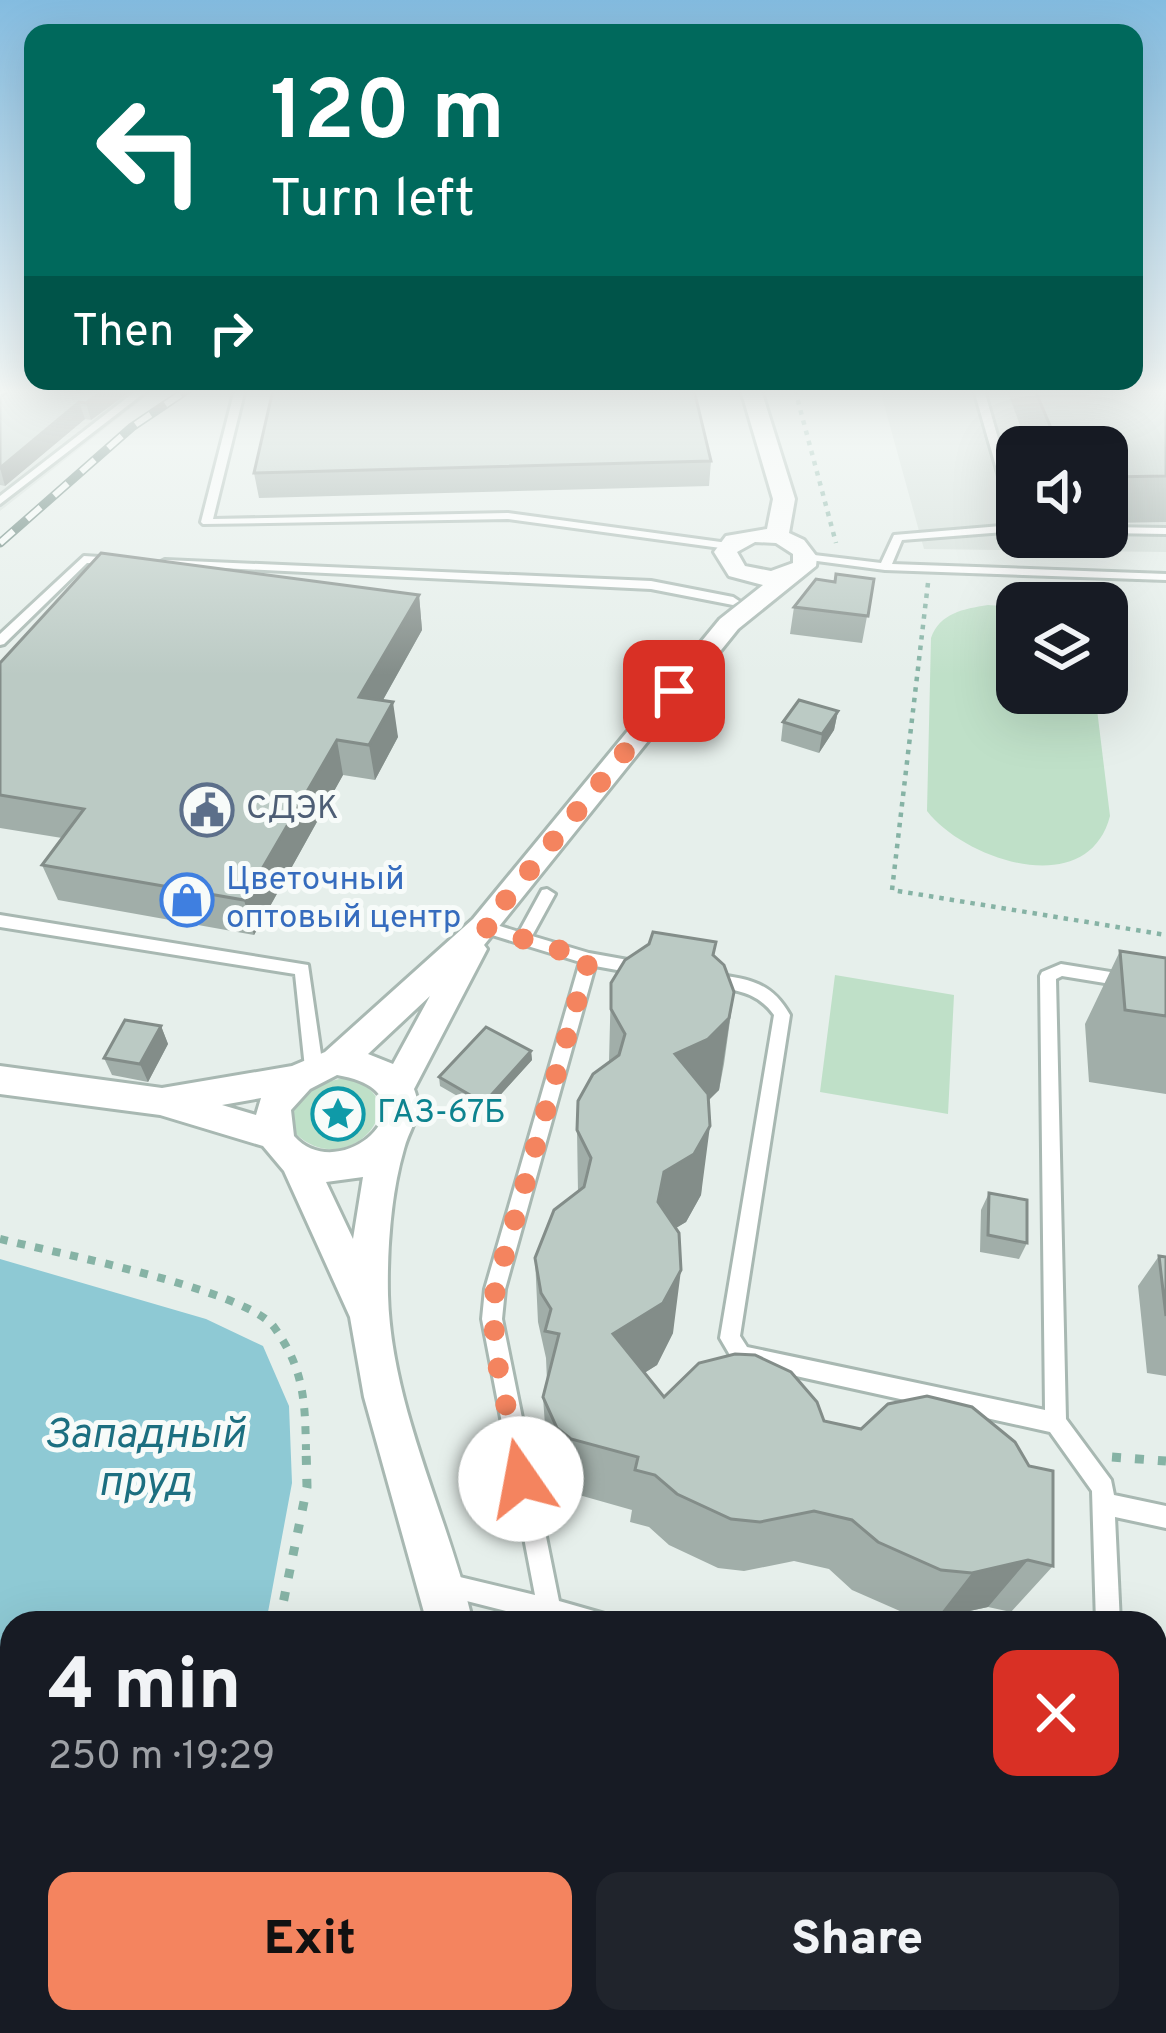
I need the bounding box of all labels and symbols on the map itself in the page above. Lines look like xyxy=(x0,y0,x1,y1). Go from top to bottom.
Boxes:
pin xyxy=(623,640,725,742)
public building icon: СДЭК xyxy=(179,782,235,838)
place label: СДЭК xyxy=(246,789,339,831)
place label: Цветочный оптовый центр xyxy=(226,860,461,940)
shop icon: Цветочный оптовый центр xyxy=(159,872,215,928)
place icon: ГАЗ-67Б xyxy=(310,1086,366,1142)
place label: ГАЗ-67Б xyxy=(377,1093,506,1135)
water label: Западный пруд xyxy=(45,1410,247,1511)
position arrow xyxy=(458,1416,584,1542)

